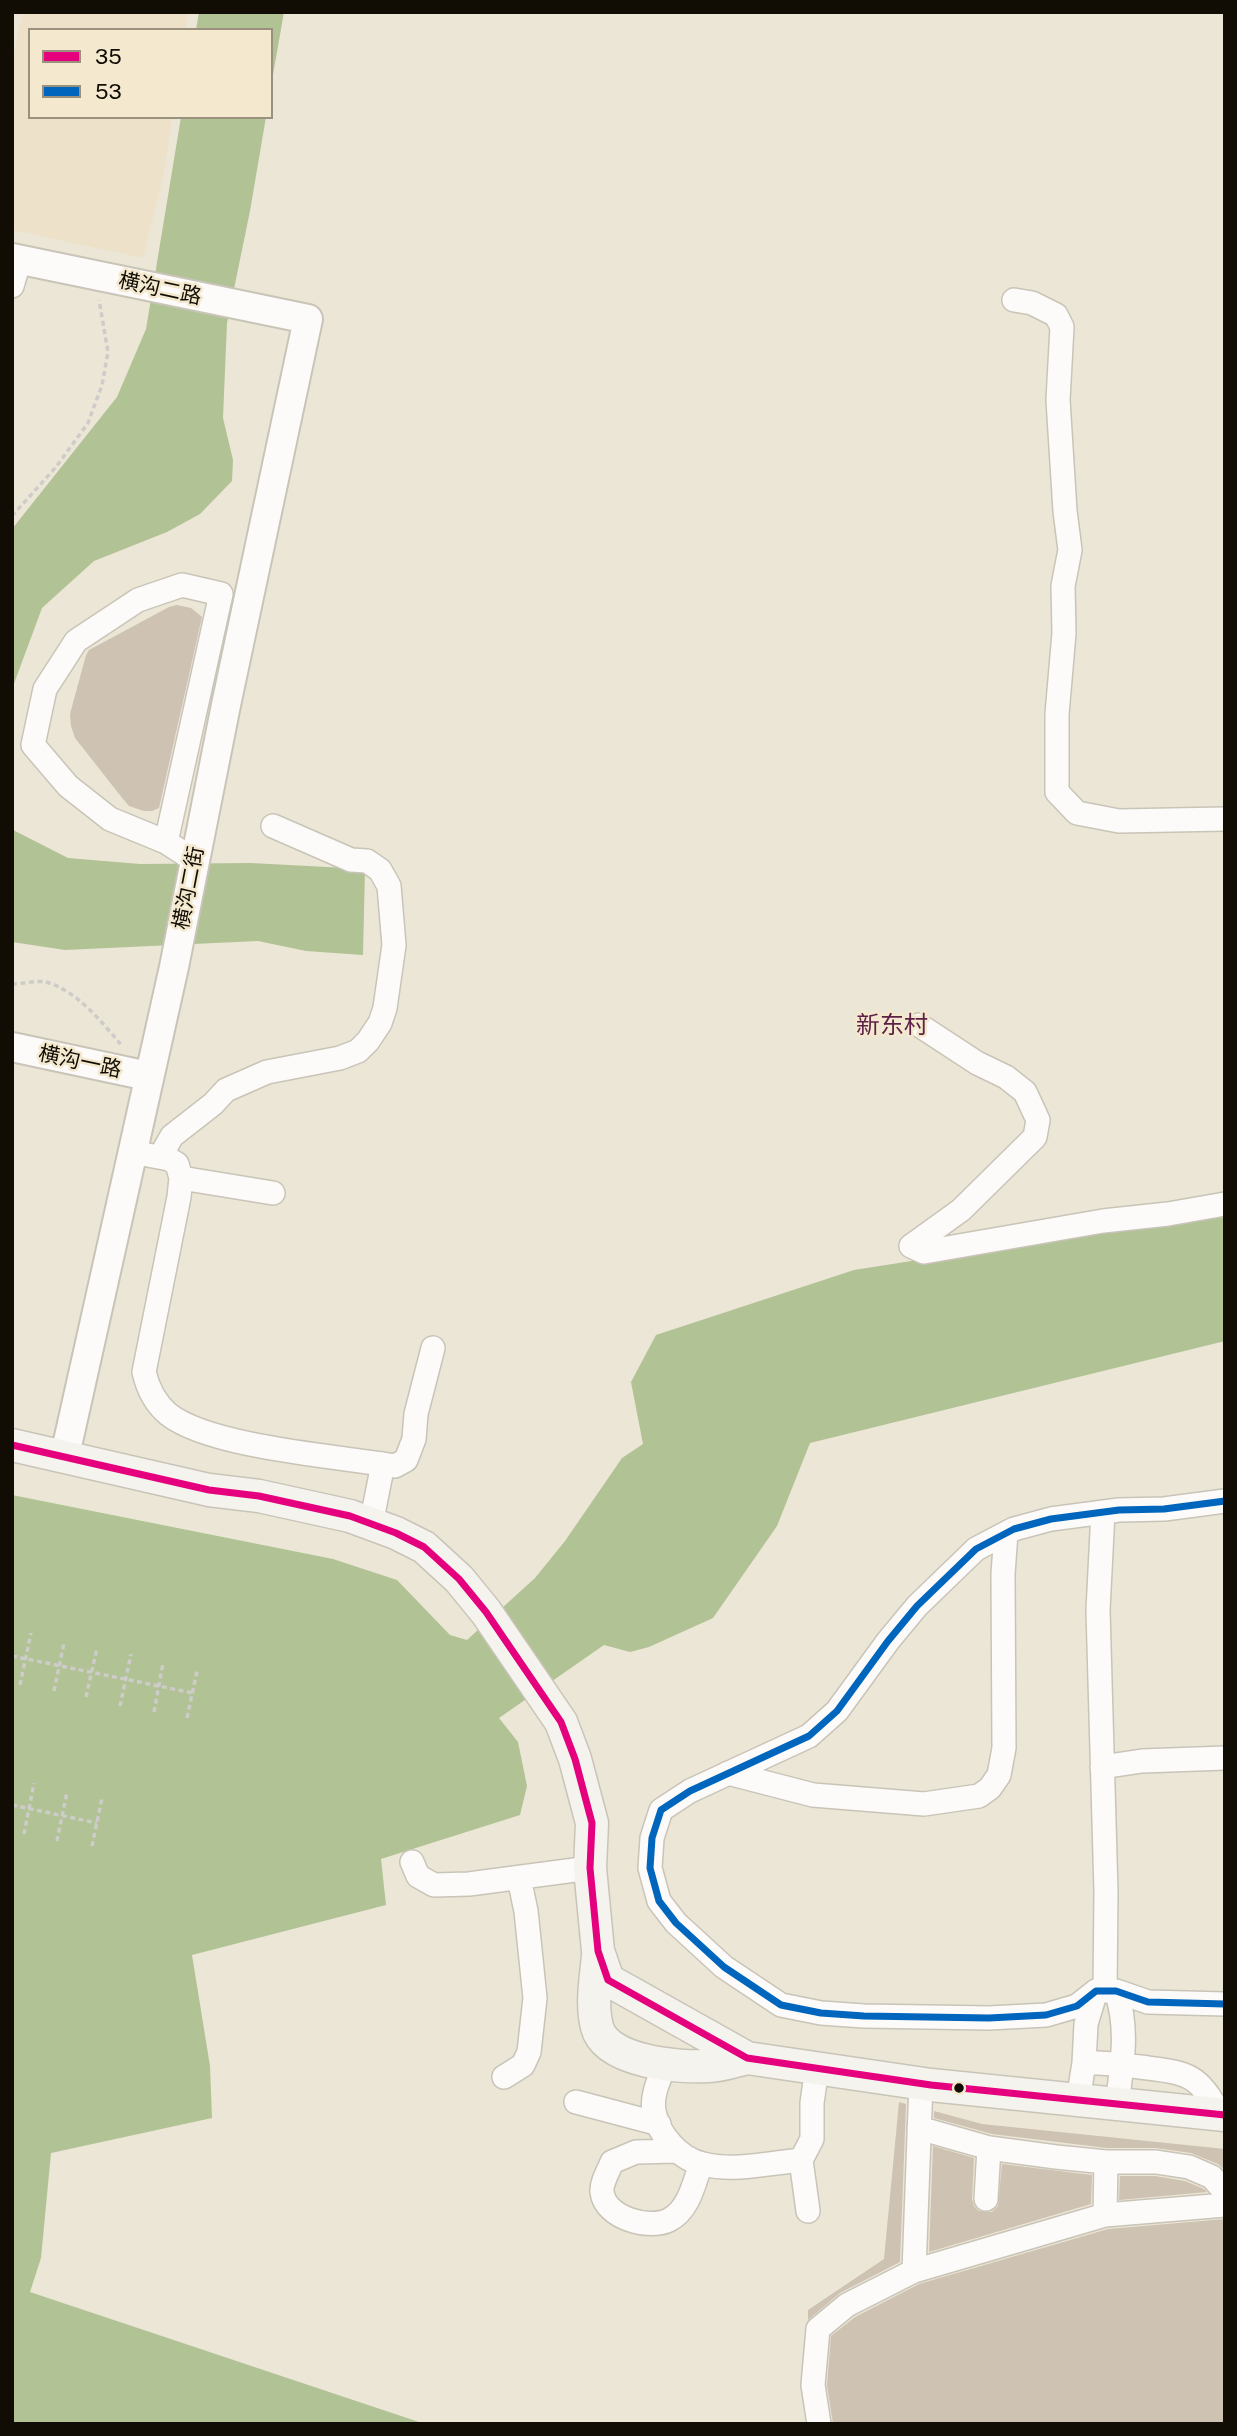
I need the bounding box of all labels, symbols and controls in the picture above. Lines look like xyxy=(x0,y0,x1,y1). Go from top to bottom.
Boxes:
legend xyxy=(28,28,273,119)
text: 35 xyxy=(95,44,122,69)
text: 53 xyxy=(95,79,122,104)
street label: 横沟二路 xyxy=(116,268,204,310)
street label: 横沟二街 xyxy=(169,844,209,932)
district label: 新东村 xyxy=(856,1012,928,1040)
street label: 横沟一路 xyxy=(36,1041,124,1083)
unlabelled marker xyxy=(952,2081,966,2095)

